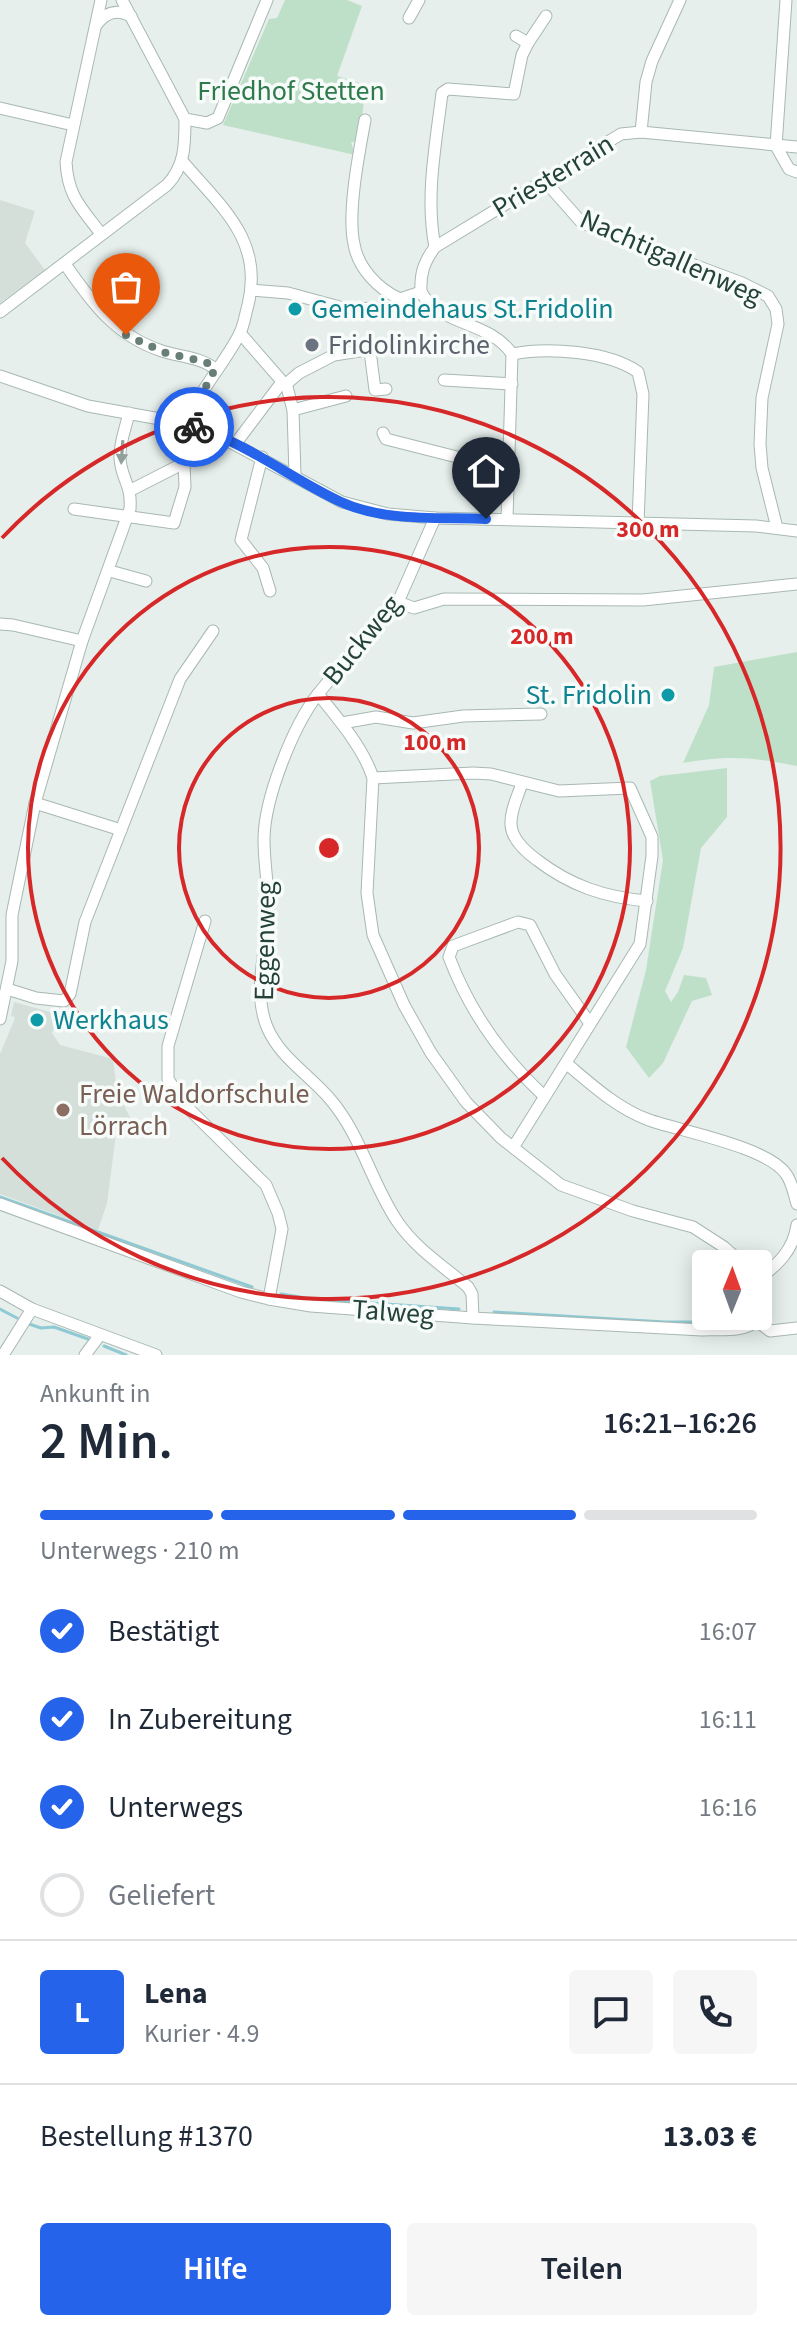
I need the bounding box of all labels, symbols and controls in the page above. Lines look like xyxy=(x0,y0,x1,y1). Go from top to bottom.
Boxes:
park label: Friedhof Stetten xyxy=(197,71,385,111)
street label: Priesterrain xyxy=(485,124,621,228)
street label: Nachtigallenweg xyxy=(574,199,768,315)
pin xyxy=(92,253,160,335)
icon: bag xyxy=(104,265,148,309)
place label: Gemeindehaus St.Fridolin xyxy=(311,289,614,329)
marker: Gemeindehaus St.Fridolin xyxy=(286,300,304,318)
place label: Fridolinkirche xyxy=(328,325,490,365)
marker: Fridolinkirche xyxy=(303,336,321,354)
courier xyxy=(154,387,234,467)
icon: bike xyxy=(172,405,216,449)
pin xyxy=(452,437,520,519)
one-way arrow xyxy=(115,440,128,465)
icon: home xyxy=(464,449,508,493)
text: 300 m xyxy=(616,512,680,547)
street label: Buckweg xyxy=(313,586,411,694)
text: 200 m xyxy=(510,619,574,654)
place label: St. Fridolin xyxy=(526,675,652,715)
marker: St. Fridolin xyxy=(659,686,677,704)
text: 100 m xyxy=(403,725,467,760)
centre of rings xyxy=(315,834,343,862)
street label: Eggenweg xyxy=(244,881,286,1001)
place label: Werkhaus xyxy=(53,1000,169,1040)
marker: Werkhaus xyxy=(28,1011,46,1029)
place label: Freie Waldorfschule Lörrach xyxy=(79,1074,309,1146)
marker: Freie Waldorfschule Lörrach xyxy=(54,1101,72,1119)
north arrow xyxy=(692,1250,772,1330)
map controls xyxy=(692,1250,772,1330)
street label: Talweg xyxy=(351,1289,435,1335)
text: Ankunft in xyxy=(40,1375,150,1412)
text: 16:21–16:26 xyxy=(603,1402,757,1445)
text: 2 Min. xyxy=(40,1405,173,1479)
text: Unterwegs · 210 m xyxy=(40,1532,239,1569)
icon: check xyxy=(40,1609,84,1653)
text: Bestätigt xyxy=(108,1610,219,1653)
text: 16:07 xyxy=(699,1613,757,1650)
icon: check xyxy=(40,1697,84,1741)
text: In Zubereitung xyxy=(108,1698,292,1741)
text: 16:11 xyxy=(699,1701,757,1738)
icon: check xyxy=(40,1785,84,1829)
text: Unterwegs xyxy=(108,1786,243,1829)
text: 16:16 xyxy=(699,1789,757,1826)
text: Geliefert xyxy=(108,1874,215,1917)
button: chat xyxy=(569,1970,653,2054)
button: phone xyxy=(673,1970,757,2054)
text: Lena xyxy=(144,1972,208,2015)
text: L xyxy=(74,1991,90,2034)
text: Kurier · 4.9 xyxy=(144,2015,259,2052)
text: Bestellung #1370 xyxy=(40,2115,253,2158)
text: 13.03 € xyxy=(663,2115,757,2158)
button: Hilfe xyxy=(40,2223,391,2315)
button: Teilen xyxy=(407,2223,757,2315)

